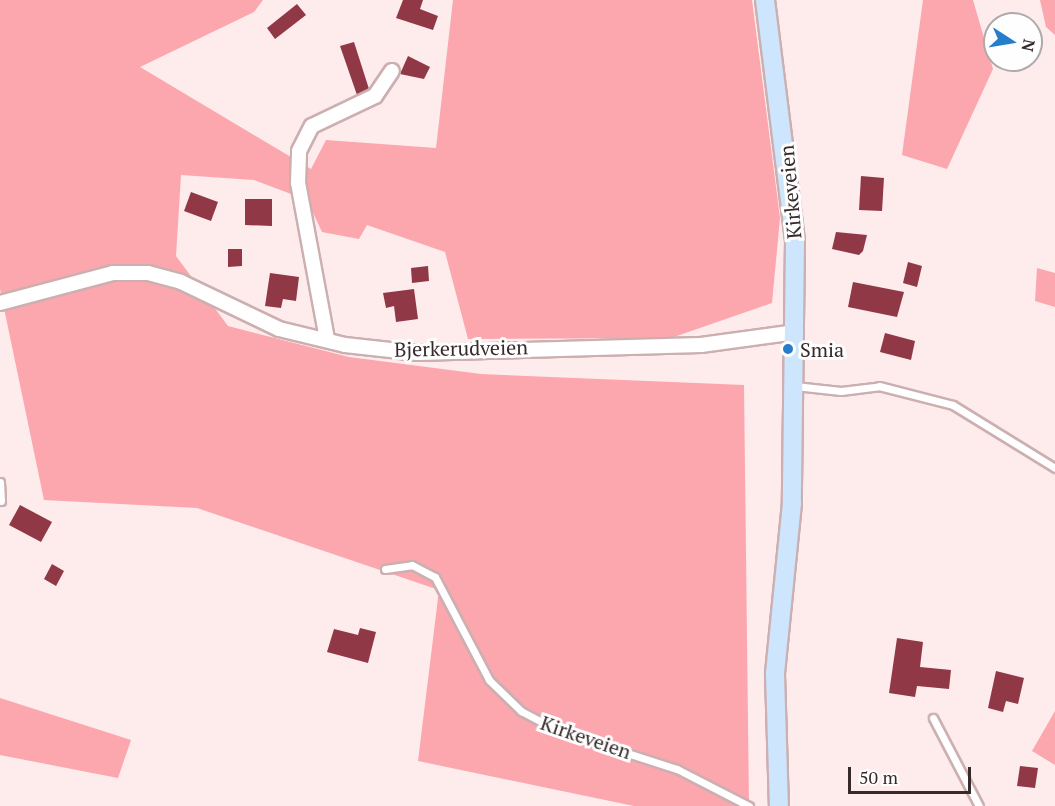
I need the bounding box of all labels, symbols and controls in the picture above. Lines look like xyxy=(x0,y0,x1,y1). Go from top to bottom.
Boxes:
north arrow xyxy=(983,12,1043,72)
text: N xyxy=(1017,37,1041,54)
street label: Kirkeveien xyxy=(774,144,806,240)
street label: Bjerkerudveien xyxy=(394,335,528,361)
place label: Smia xyxy=(800,337,844,361)
marker: Smia xyxy=(781,342,795,356)
street label: Kirkeveien xyxy=(538,710,634,764)
scale bar xyxy=(851,755,974,793)
text: 50 m xyxy=(859,765,898,789)

